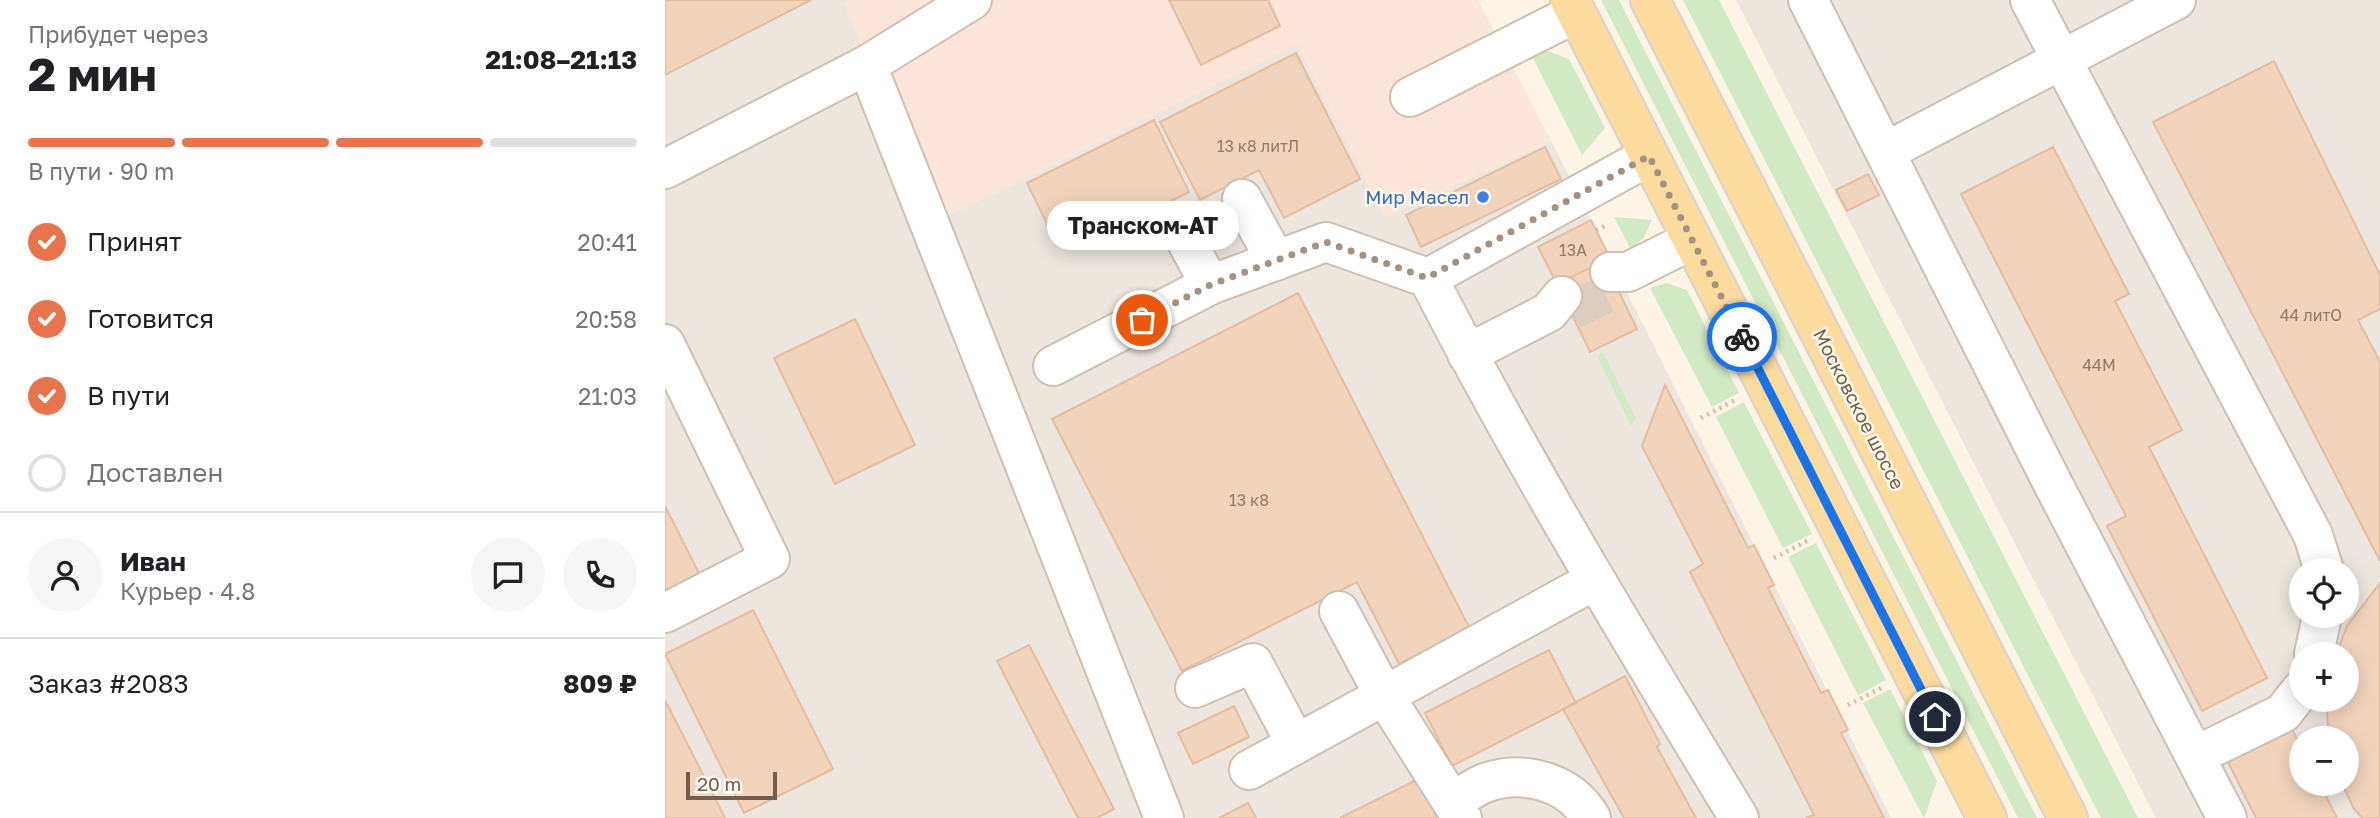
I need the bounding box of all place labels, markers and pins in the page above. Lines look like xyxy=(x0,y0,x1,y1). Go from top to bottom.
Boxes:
place label: Мир Масел xyxy=(1365,185,1469,208)
marker: Мир Масел xyxy=(1475,189,1491,205)
callout: Транском-АТ xyxy=(1046,201,1238,250)
pin xyxy=(1112,290,1172,350)
pin xyxy=(1905,687,1965,747)

